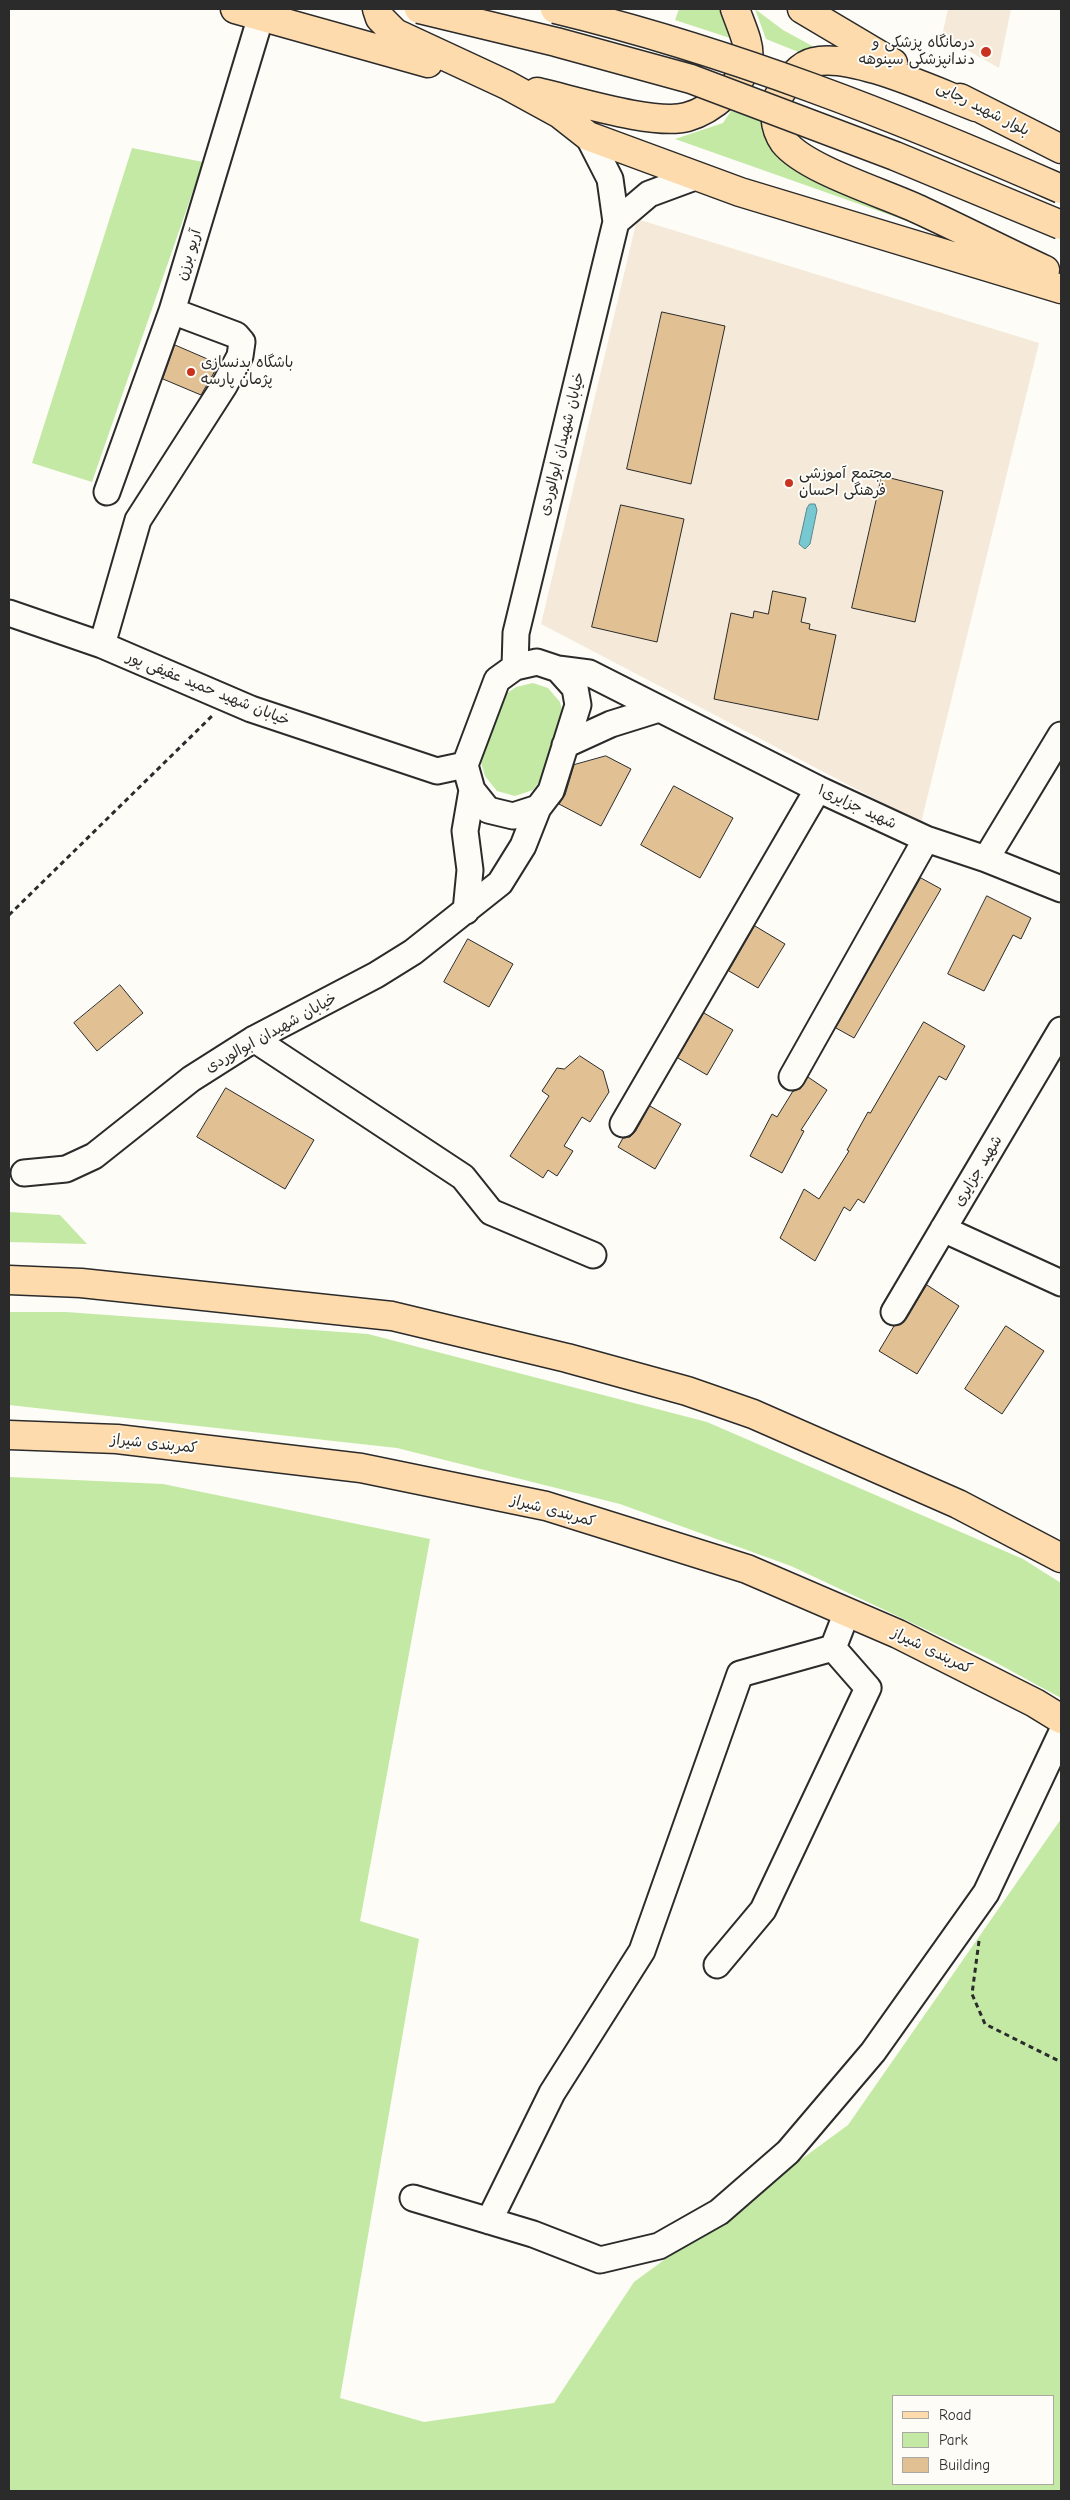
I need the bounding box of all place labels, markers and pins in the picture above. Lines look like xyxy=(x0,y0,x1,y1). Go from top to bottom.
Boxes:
place label: درمانگاه پزشکی و دندانپزشکی سینوهه xyxy=(858,34,975,69)
marker: درمانگاه پزشکی و دندانپزشکی سینوهه xyxy=(979,45,993,59)
place label: باشگاه بدنسازی پژمان پارسه xyxy=(201,354,293,389)
marker: باشگاه بدنسازی پژمان پارسه xyxy=(185,366,197,378)
place label: مجتمع آموزشی فرهنگی احسان xyxy=(799,465,892,500)
marker: مجتمع آموزشی فرهنگی احسان xyxy=(783,477,795,489)

